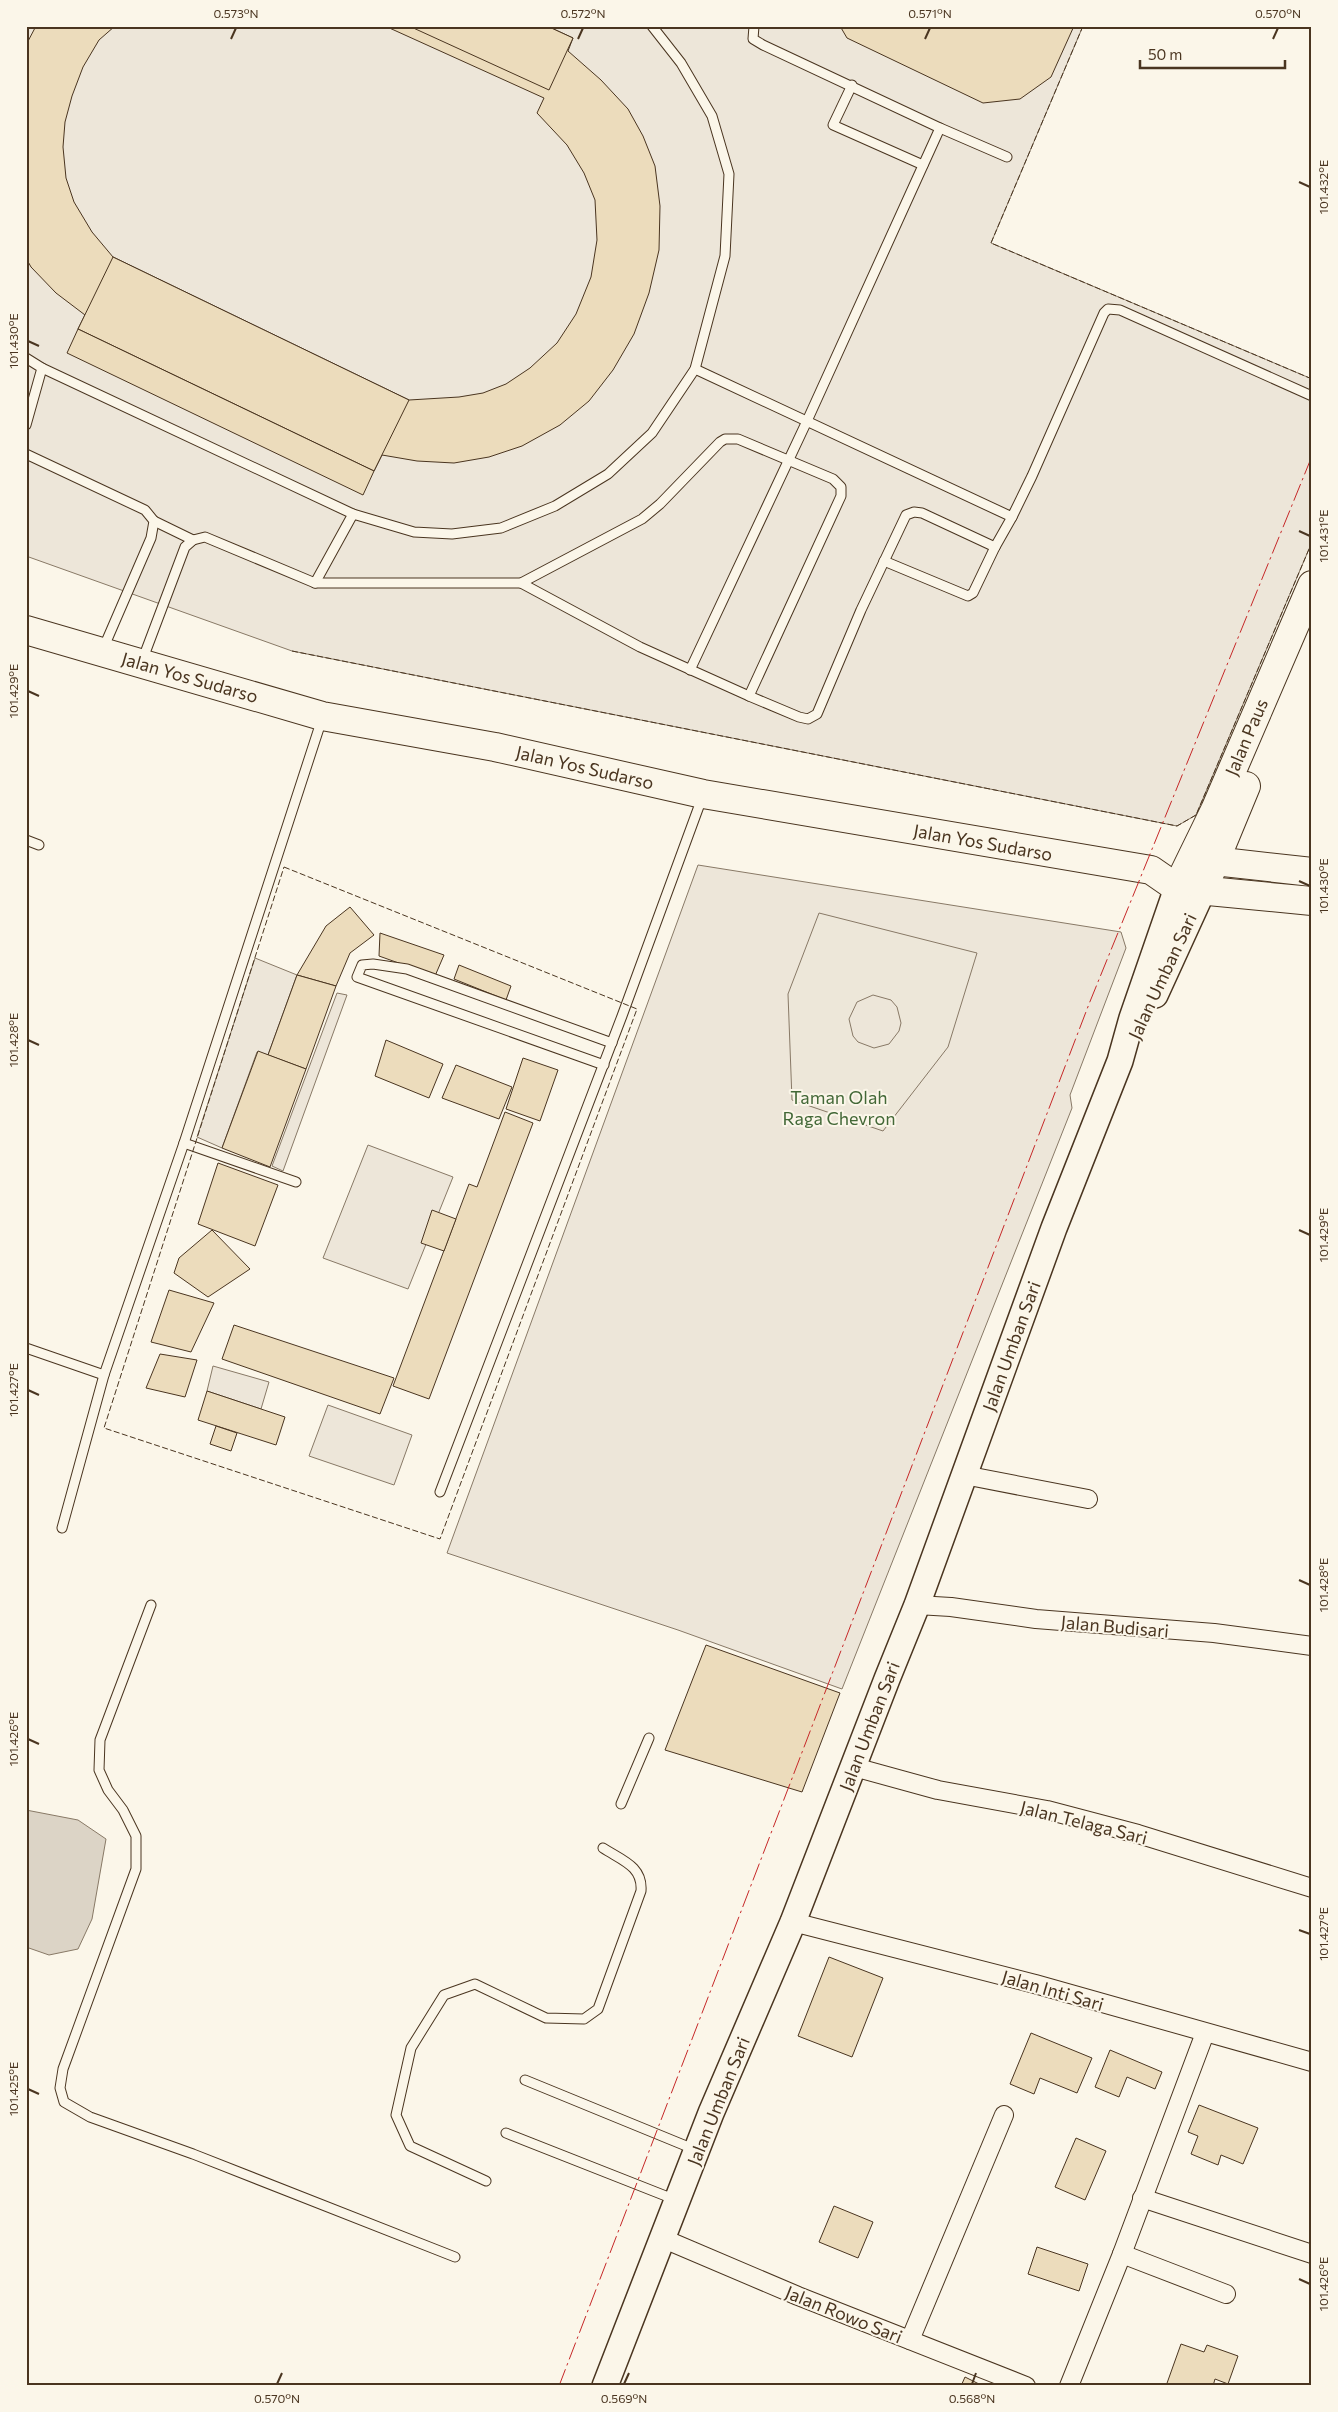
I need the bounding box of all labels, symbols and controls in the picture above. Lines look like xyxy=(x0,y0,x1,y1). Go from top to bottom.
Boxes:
text: 0.573°N xyxy=(213,6,259,20)
text: 0.572°N xyxy=(560,6,606,20)
text: 0.571°N xyxy=(908,6,952,20)
text: 0.570°N xyxy=(1255,6,1301,20)
scale bar xyxy=(1140,38,1286,70)
text: 50 m xyxy=(1148,45,1182,63)
text: 101.432°E xyxy=(1316,160,1330,214)
text: 101.430°E xyxy=(6,313,20,369)
text: 101.431°E xyxy=(1316,510,1330,562)
street label: Jalan Yos Sudarso xyxy=(119,647,261,707)
text: 101.429°E xyxy=(6,664,20,718)
street label: Jalan Paus xyxy=(1220,695,1272,779)
street label: Jalan Yos Sudarso xyxy=(514,740,656,794)
street label: Jalan Yos Sudarso xyxy=(912,819,1054,865)
text: 101.430°E xyxy=(1316,858,1330,914)
street label: Jalan Umban Sari xyxy=(1123,909,1201,1043)
text: 101.428°E xyxy=(6,1013,20,1067)
park label: Taman Olah Raga Chevron xyxy=(782,1086,896,1129)
text: 101.429°E xyxy=(1316,1208,1330,1262)
street label: Jalan Umban Sari xyxy=(977,1278,1045,1414)
text: 101.427°E xyxy=(6,1363,20,1417)
text: 101.428°E xyxy=(1316,1558,1330,1612)
street label: Jalan Budisari xyxy=(1060,1610,1170,1642)
street label: Jalan Umban Sari xyxy=(834,1658,904,1794)
text: 101.426°E xyxy=(6,1712,20,1766)
street label: Jalan Telaga Sari xyxy=(1018,1796,1150,1848)
text: 101.427°E xyxy=(1316,1907,1330,1961)
street label: Jalan Inti Sari xyxy=(1000,1965,1106,2015)
street label: Jalan Umban Sari xyxy=(682,2033,754,2169)
text: 101.425°E xyxy=(6,2062,20,2116)
text: 101.426°E xyxy=(1316,2257,1330,2311)
street label: Jalan Rowo Sari xyxy=(782,2281,906,2347)
text: 0.570°N xyxy=(254,2391,300,2405)
text: 0.569°N xyxy=(601,2391,647,2405)
text: 0.568°N xyxy=(949,2391,995,2405)

